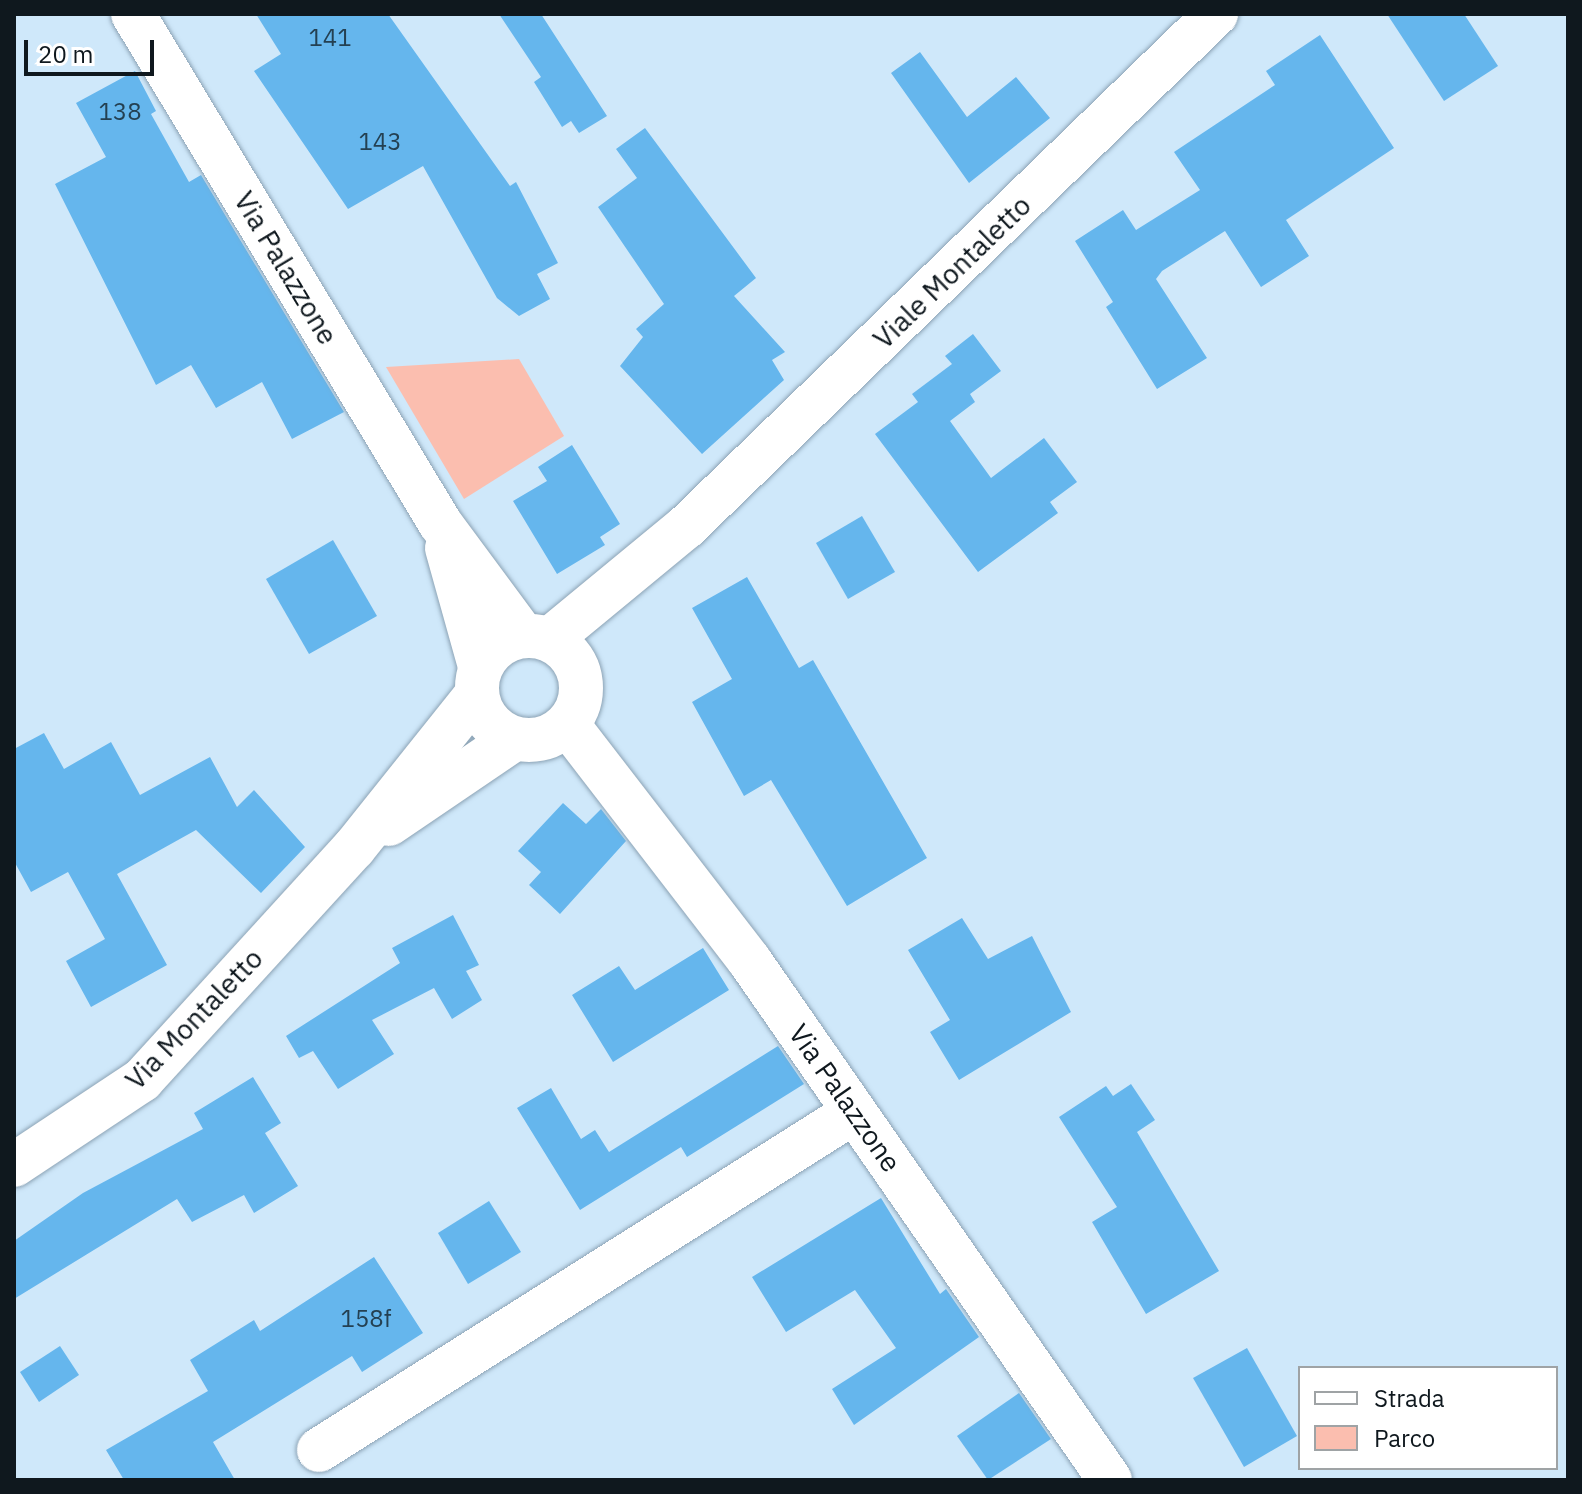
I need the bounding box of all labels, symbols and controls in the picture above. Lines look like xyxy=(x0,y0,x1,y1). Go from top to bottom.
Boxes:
scale bar xyxy=(28,24,158,74)
house number: 141 xyxy=(308,24,352,52)
text: 20 m xyxy=(38,38,93,70)
house number: 138 xyxy=(98,98,142,126)
house number: 143 xyxy=(358,128,402,156)
street label: Via Palazzone xyxy=(227,185,345,351)
street label: Viale Montaletto xyxy=(866,188,1038,356)
street label: Via Montaletto xyxy=(118,942,270,1096)
street label: Via Palazzone xyxy=(782,1018,908,1178)
house number: 158f xyxy=(341,1305,391,1333)
legend xyxy=(1298,1366,1558,1470)
text: Strada xyxy=(1374,1382,1445,1414)
text: Parco xyxy=(1374,1422,1435,1454)

